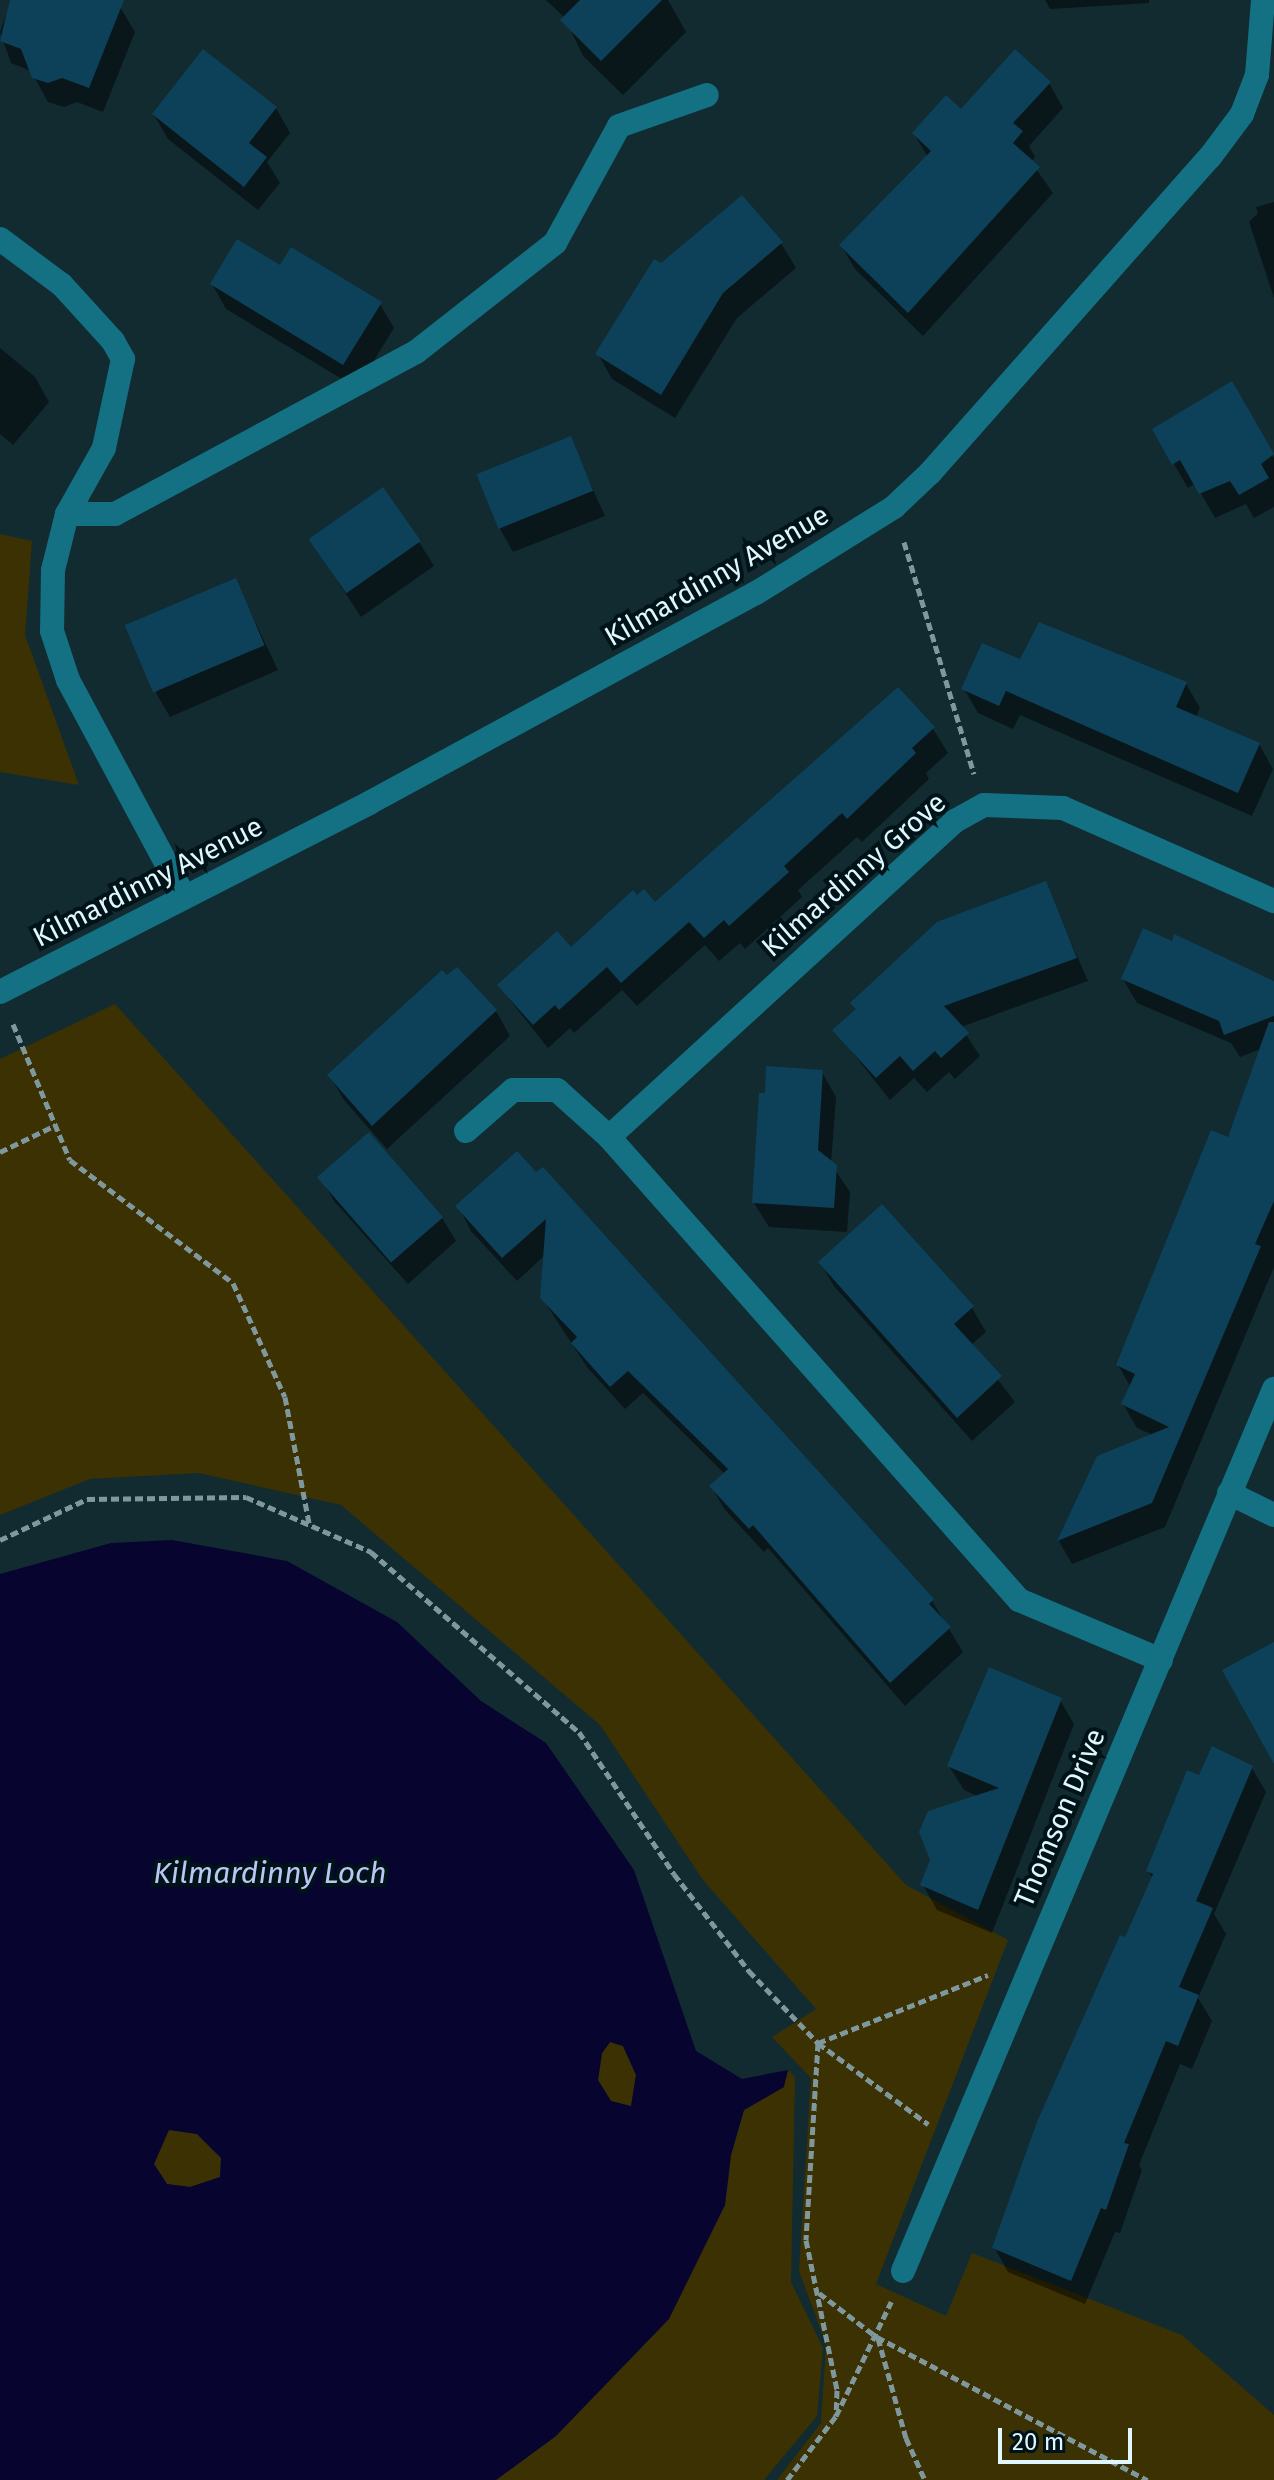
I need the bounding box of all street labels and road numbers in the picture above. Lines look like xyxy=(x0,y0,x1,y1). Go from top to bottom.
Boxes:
street label: Kilmardinny Avenue xyxy=(599,498,835,654)
street label: Kilmardinny Grove xyxy=(755,786,953,964)
street label: Kilmardinny Avenue xyxy=(28,810,268,954)
street label: Thomson Drive xyxy=(1007,1724,1113,1912)

